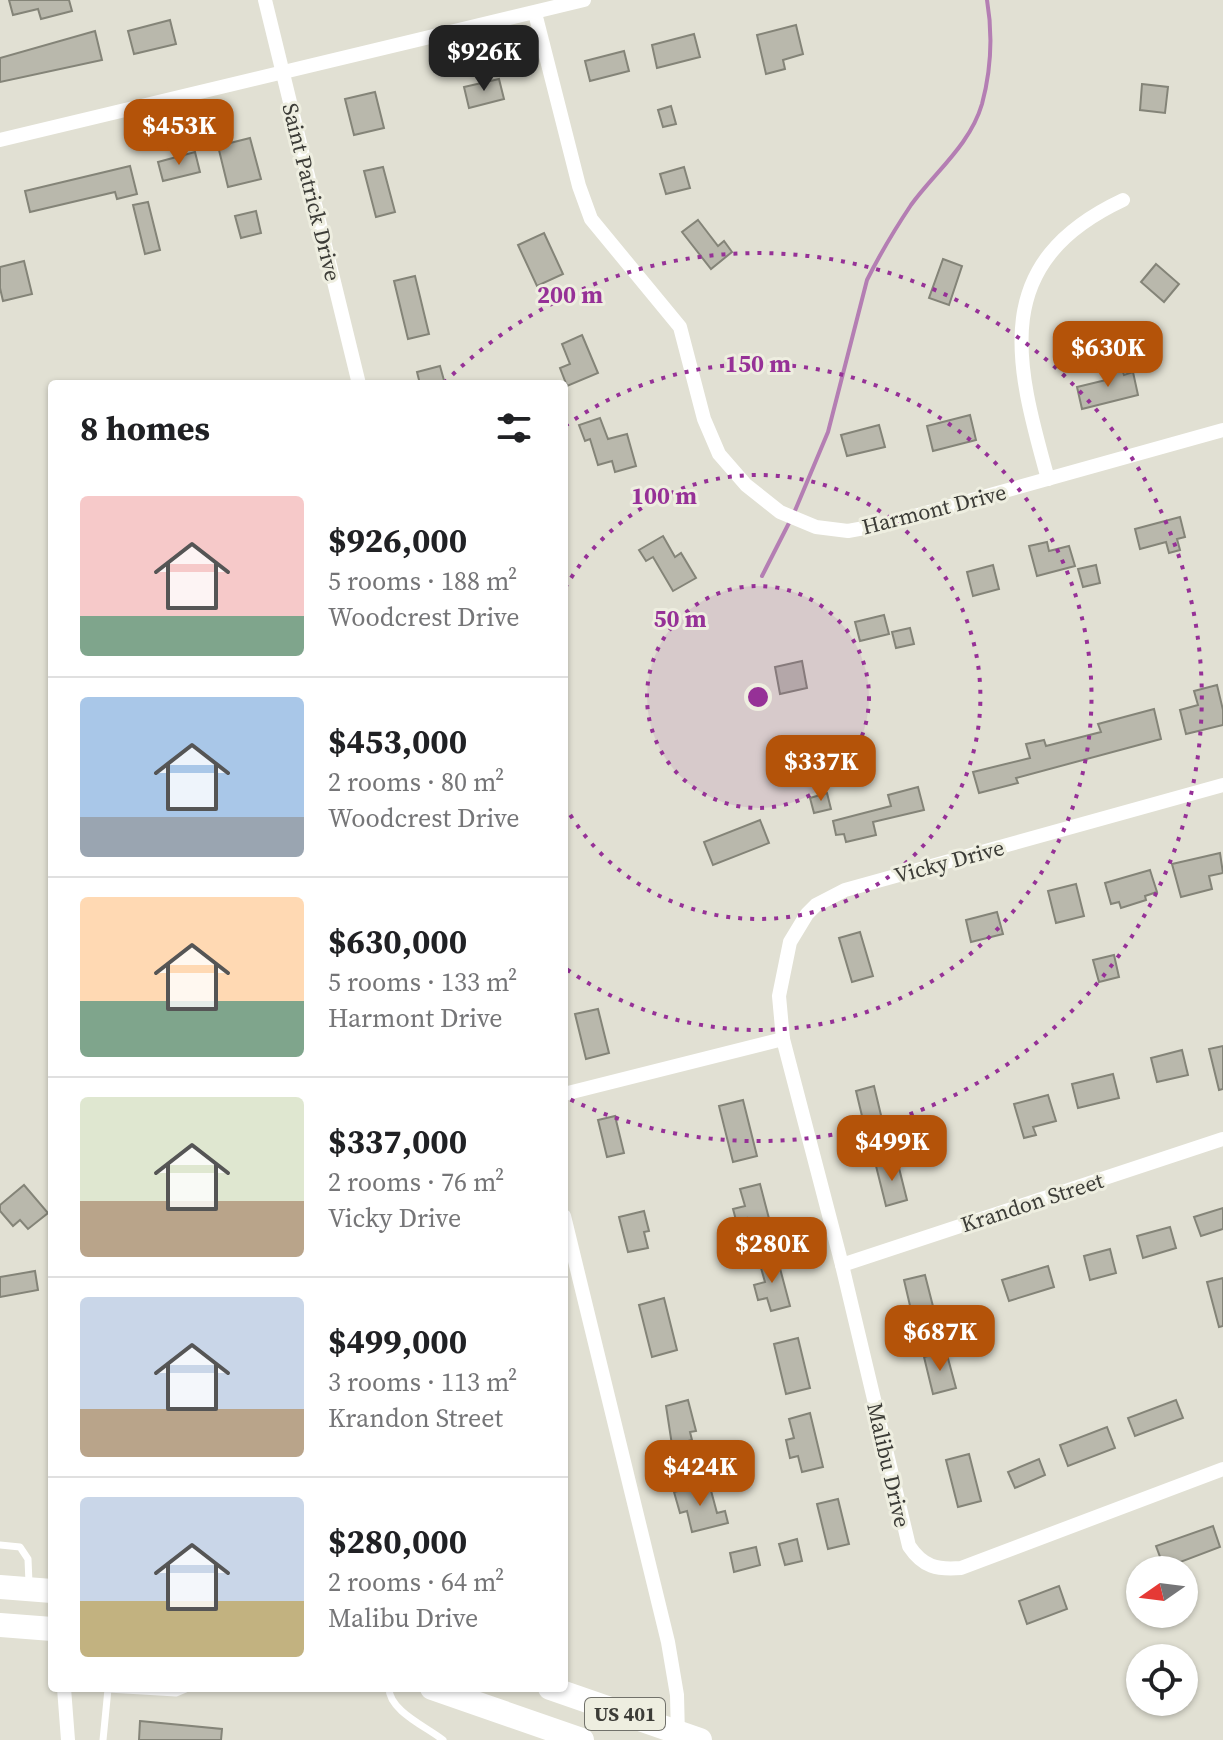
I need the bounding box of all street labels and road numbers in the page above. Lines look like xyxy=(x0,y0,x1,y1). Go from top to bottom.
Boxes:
street label: Saint Patrick Drive xyxy=(275,100,349,284)
street label: Harmont Drive xyxy=(859,477,1009,541)
street label: Vicky Drive xyxy=(891,832,1007,890)
street label: Krandon Street xyxy=(957,1165,1108,1239)
street label: Malibu Drive xyxy=(860,1400,918,1530)
road number: US 401 xyxy=(585,1698,665,1730)

